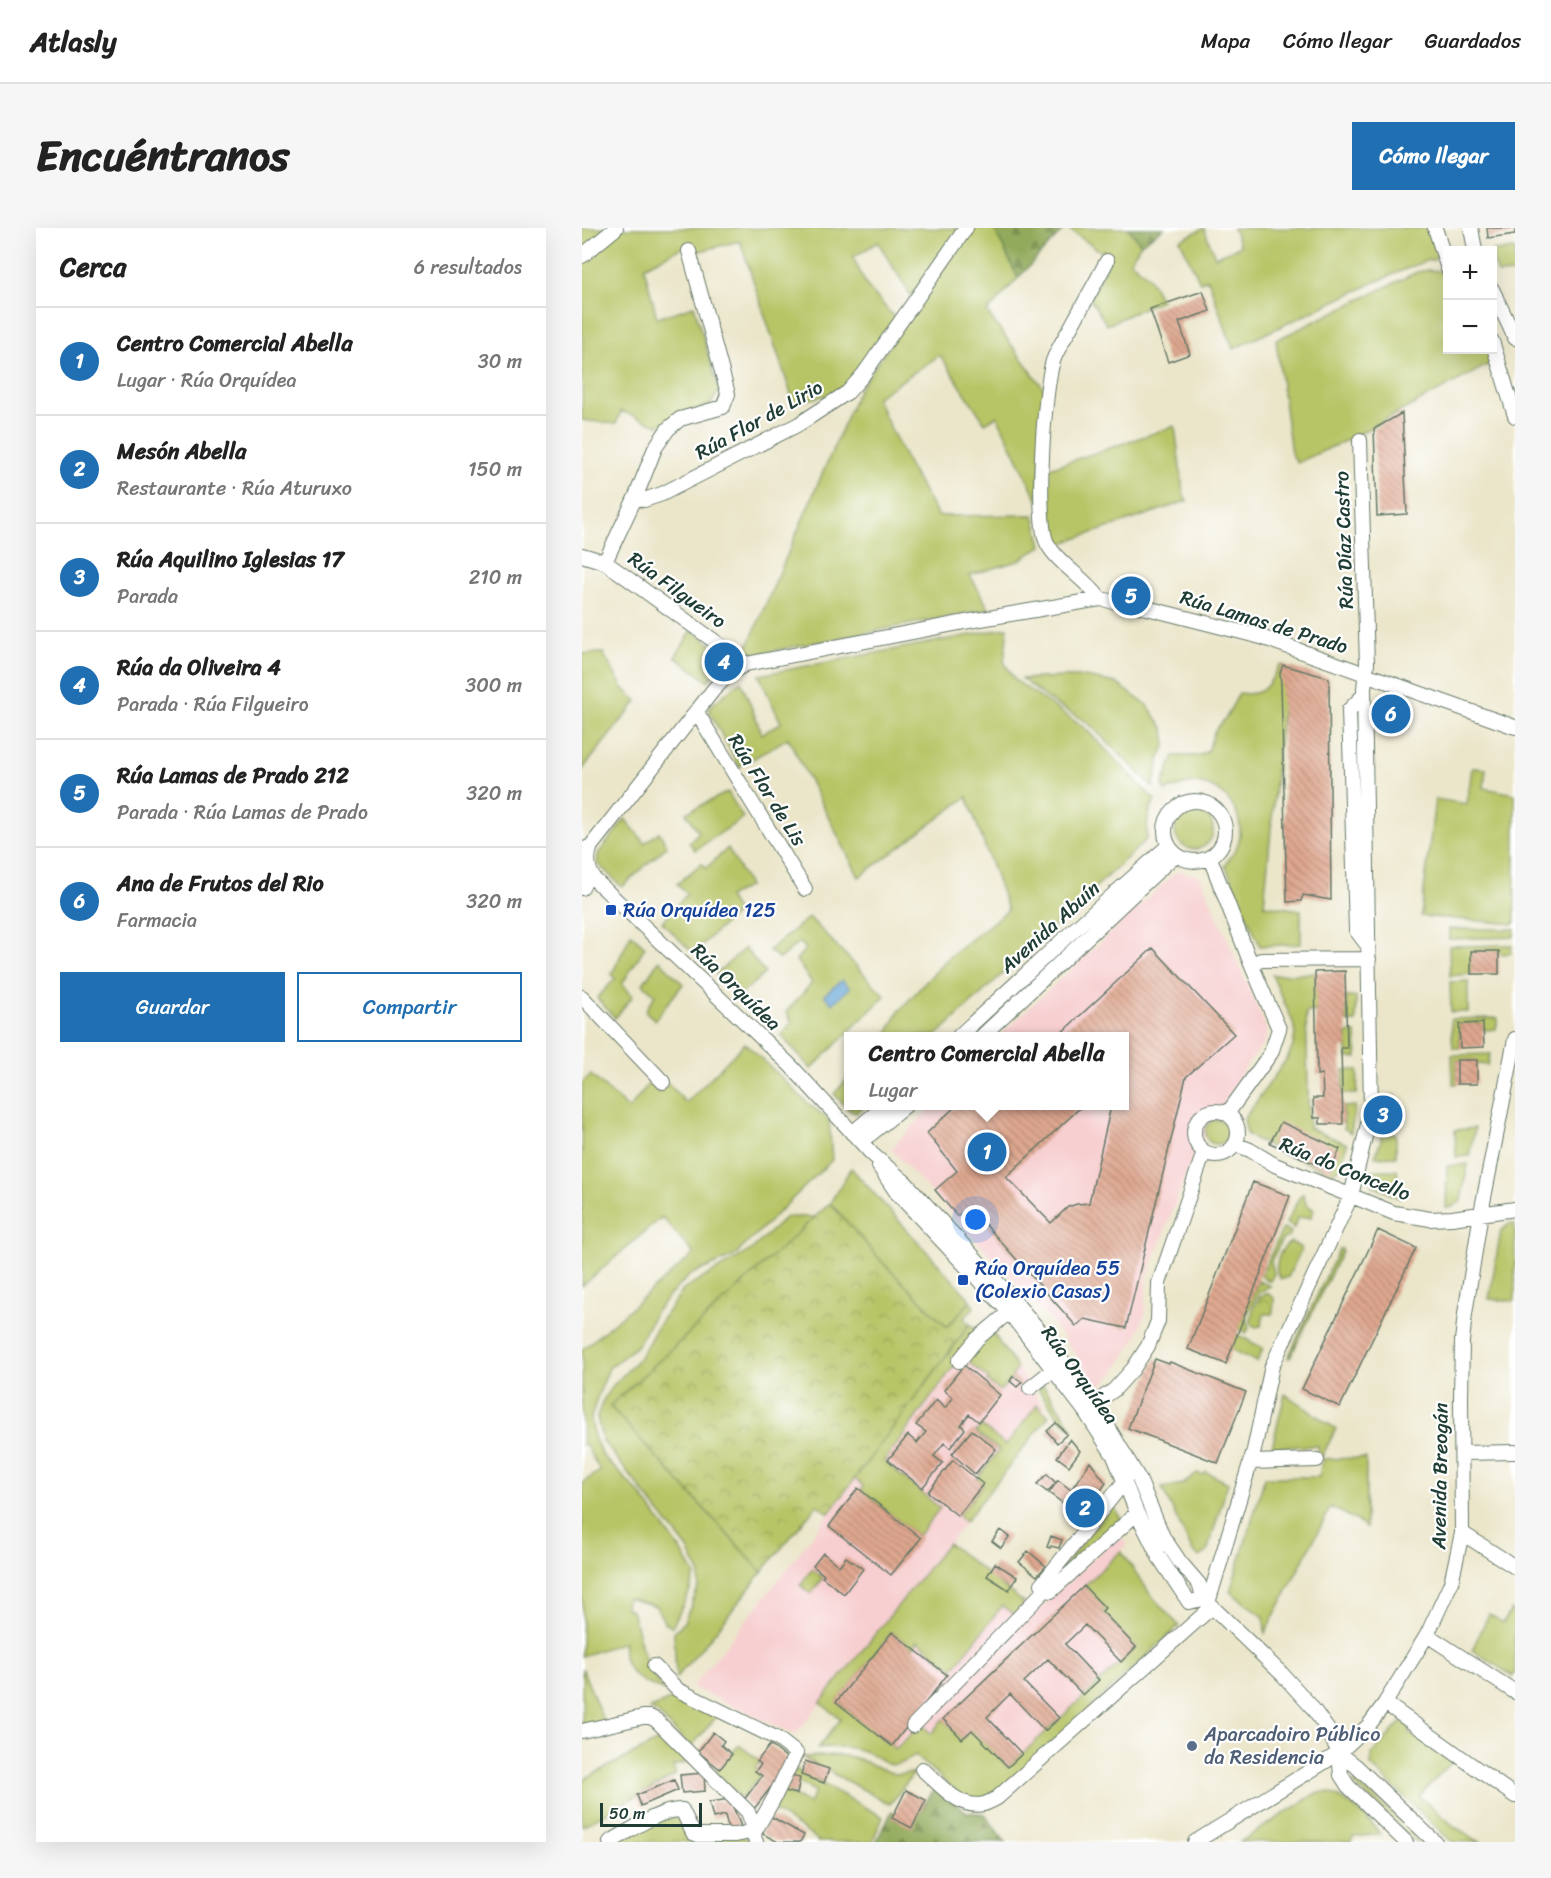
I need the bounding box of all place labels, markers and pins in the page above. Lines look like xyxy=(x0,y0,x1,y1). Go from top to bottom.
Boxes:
pin: 5 xyxy=(1112,574,1150,619)
pin: 4 xyxy=(704,640,744,684)
pin: 6 xyxy=(1372,692,1410,736)
place label: Rúa Orquídea 125 xyxy=(623,893,776,928)
marker: Rúa Orquídea 125 xyxy=(604,903,618,917)
pin: 3 xyxy=(1364,1092,1402,1138)
pin: 1 xyxy=(968,1130,1006,1174)
place label: Rúa Orquídea 55 (Colexio Casas) xyxy=(975,1251,1120,1309)
marker: Rúa Orquídea 55 (Colexio Casas) xyxy=(956,1273,970,1287)
pin: 2 xyxy=(1066,1486,1104,1530)
place label: Aparcadoiro Público da Residencia xyxy=(1203,1717,1380,1775)
marker: Aparcadoiro Público da Residencia xyxy=(1185,1739,1199,1753)

